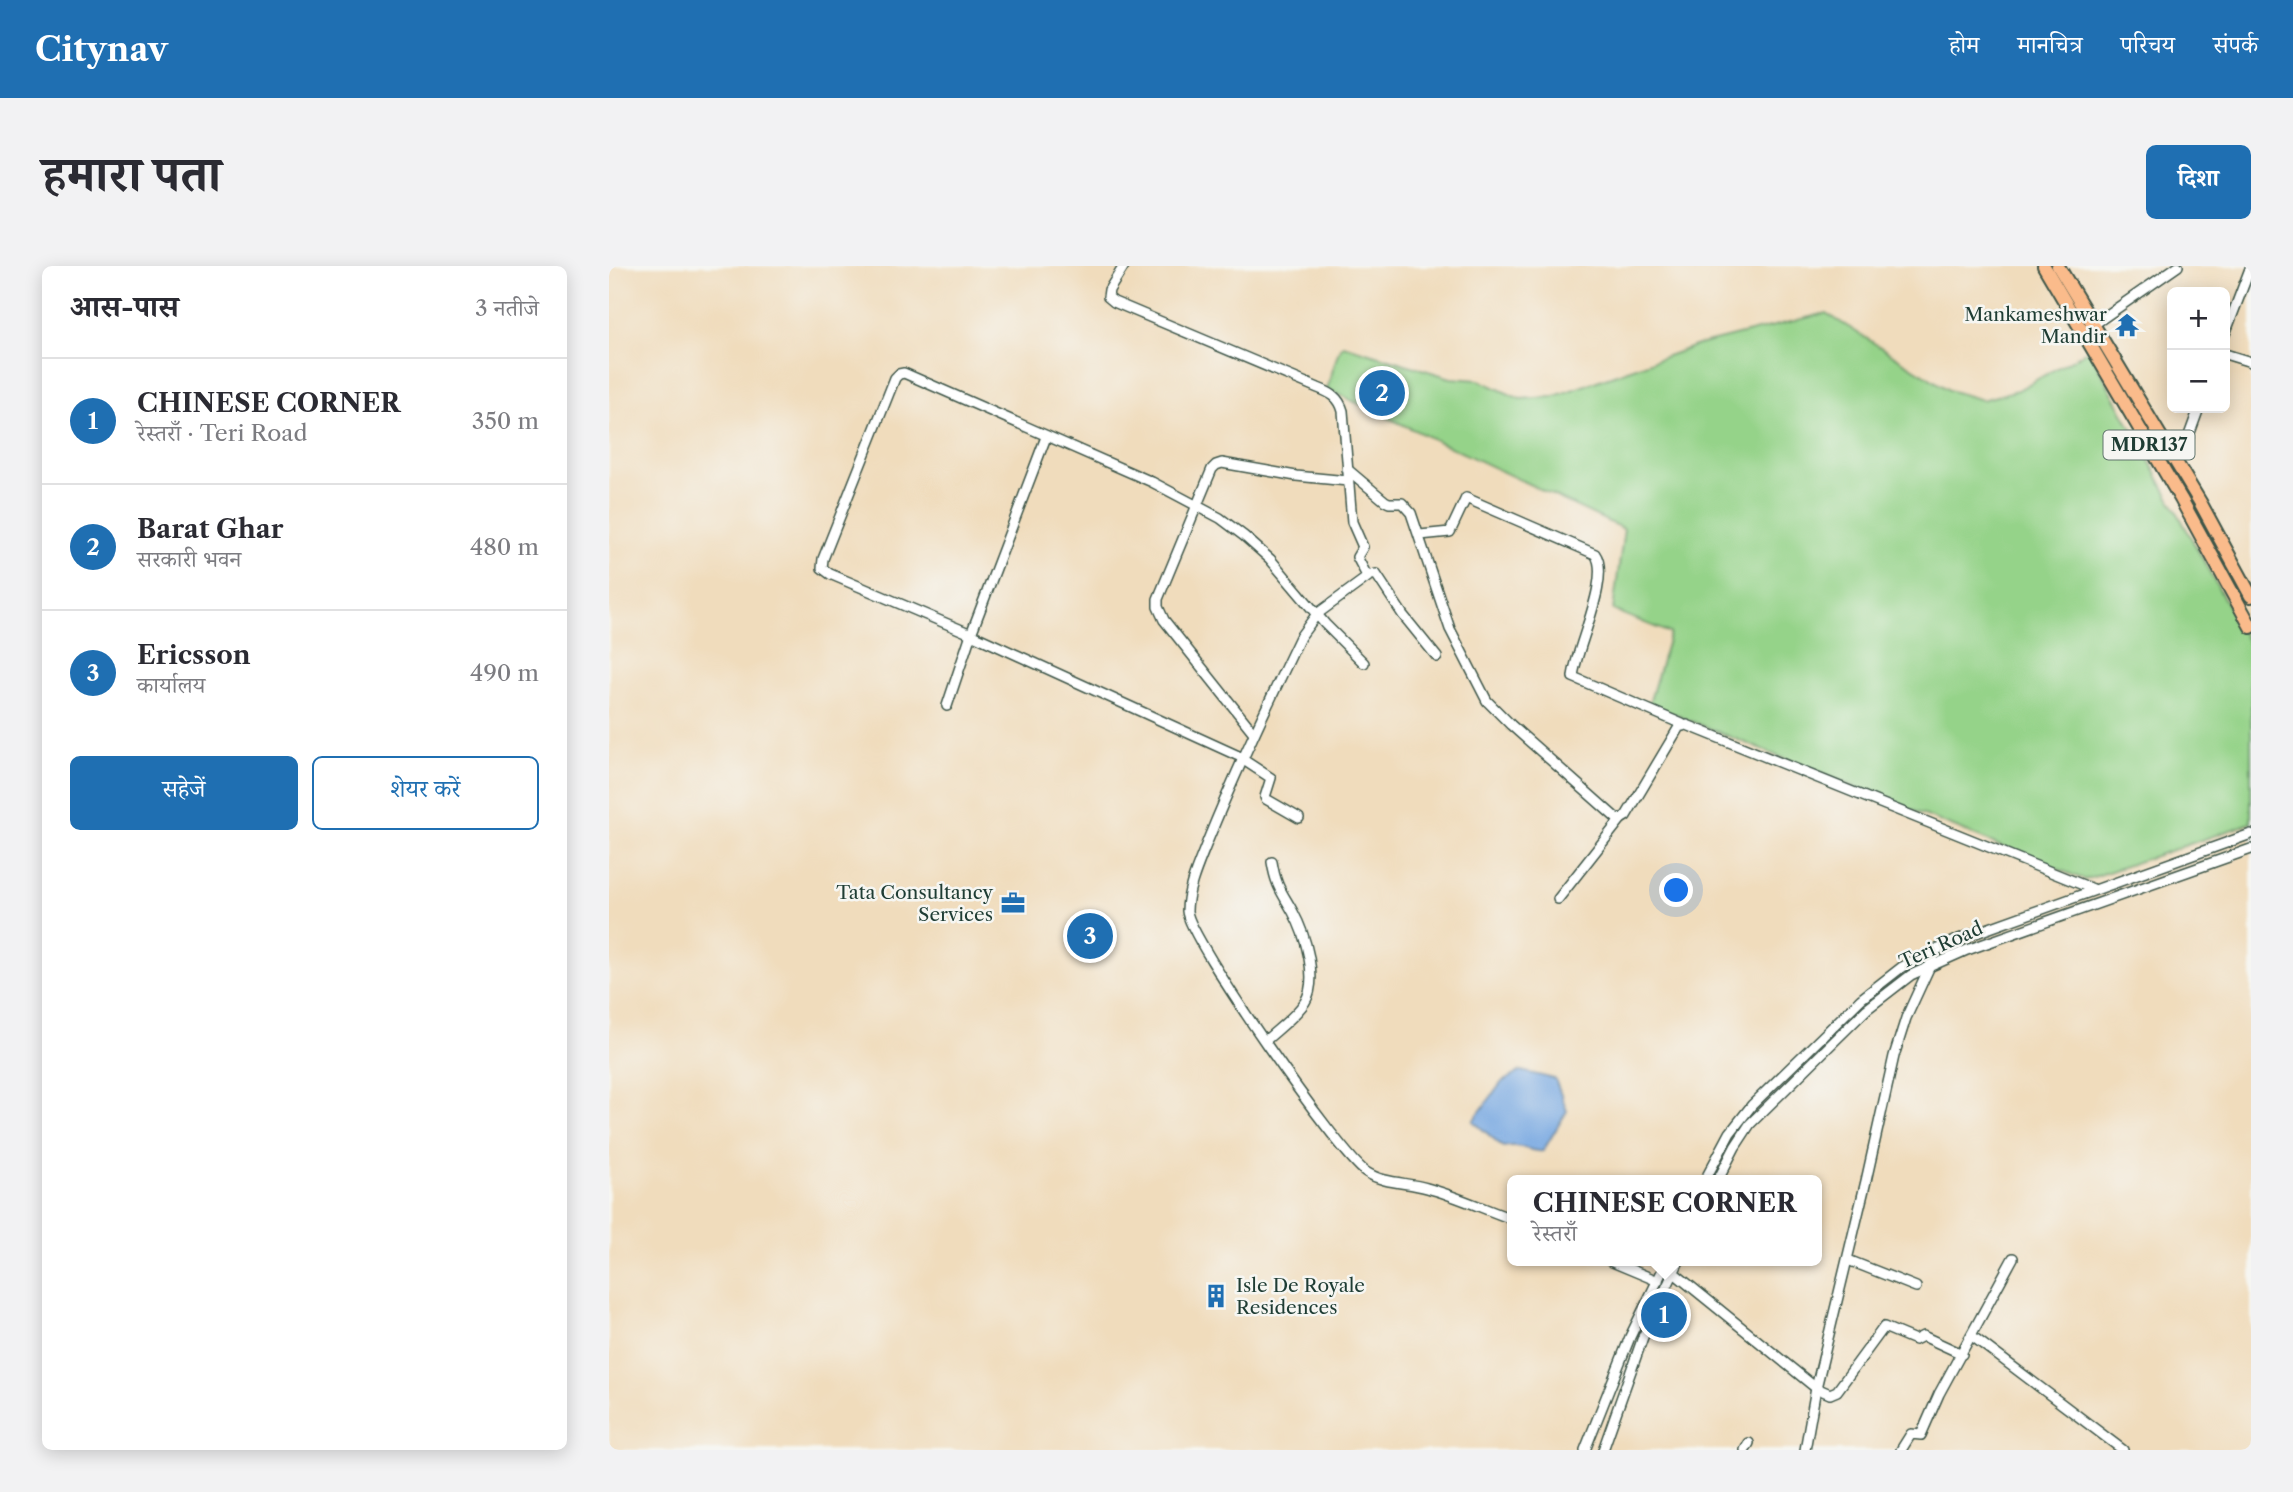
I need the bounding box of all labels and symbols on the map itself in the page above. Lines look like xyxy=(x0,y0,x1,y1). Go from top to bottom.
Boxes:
place label: Mankameshwar Mandir xyxy=(1964,303,2107,348)
temple icon: Mankameshwar Mandir xyxy=(2113,311,2141,339)
pin: 2 xyxy=(1359,367,1405,419)
road number: MDR137 xyxy=(2103,430,2195,460)
your location xyxy=(1659,873,1693,907)
place label: Tata Consultancy Services xyxy=(836,881,993,926)
office icon: Tata Consultancy Services xyxy=(999,889,1027,917)
pin: 3 xyxy=(1067,910,1113,962)
street label: Teri Road xyxy=(1896,916,1987,974)
place label: Isle De Royale Residences xyxy=(1236,1274,1365,1319)
building icon: Isle De Royale Residences xyxy=(1202,1282,1230,1310)
pin: 1 xyxy=(1641,1289,1687,1341)

